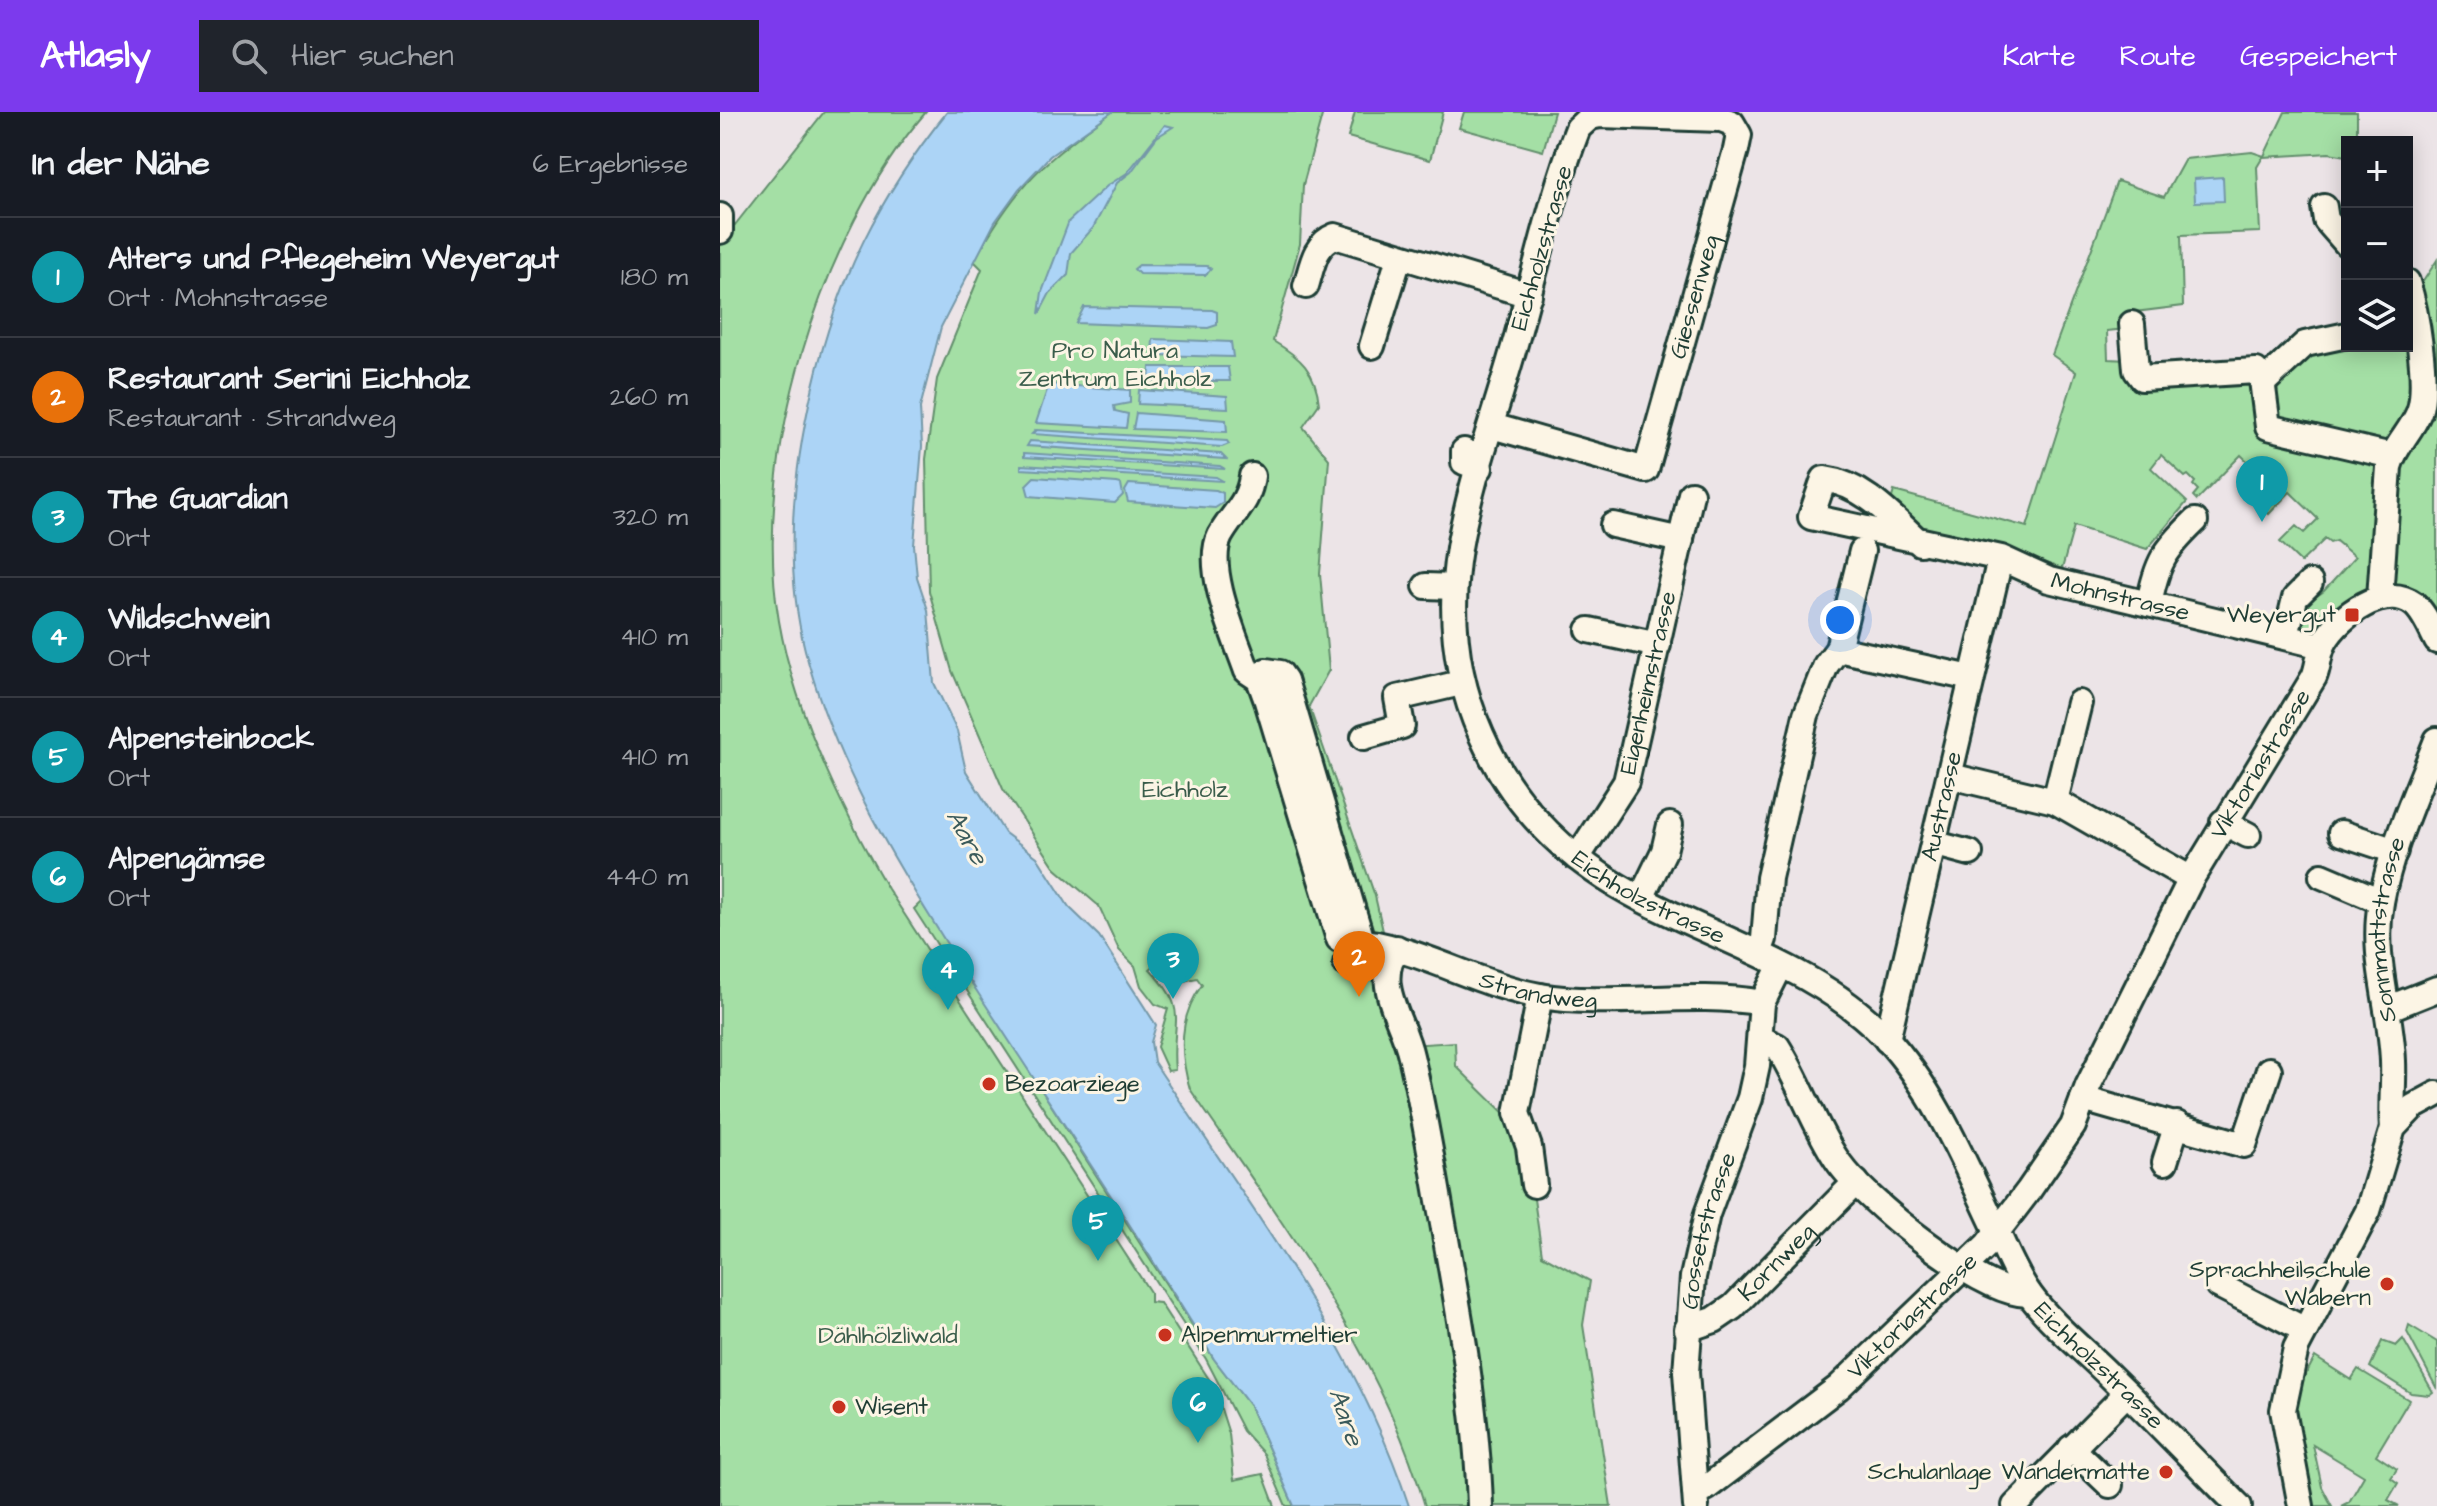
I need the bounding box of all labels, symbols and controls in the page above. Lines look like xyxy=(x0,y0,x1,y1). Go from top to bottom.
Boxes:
search box xyxy=(199,20,759,92)
text: Atlasly xyxy=(40,30,151,82)
icon: search xyxy=(227,34,271,78)
text: Hier suchen xyxy=(291,35,454,77)
text: Karte xyxy=(2002,37,2076,76)
text: Route xyxy=(2120,37,2196,76)
text: Gespeichert xyxy=(2240,37,2397,76)
map controls xyxy=(2341,136,2413,352)
button: + xyxy=(2341,136,2413,208)
text: In der Nähe xyxy=(32,140,210,188)
text: 6 Ergebnisse xyxy=(532,146,688,182)
street label: Eichholzstrasse xyxy=(1502,161,1582,335)
button: − xyxy=(2341,208,2413,280)
street label: Giessenweg xyxy=(1661,231,1729,363)
text: Alters und Pflegeheim Weyergut xyxy=(108,238,559,280)
text: 1 xyxy=(56,259,60,295)
text: 180 m xyxy=(621,259,688,295)
text: Ort · Mohnstrasse xyxy=(108,280,328,316)
button: layers xyxy=(2341,280,2413,352)
park label: Pro Natura Zentrum Eichholz xyxy=(1018,334,1212,396)
text: Restaurant Serini Eichholz xyxy=(108,358,470,400)
text: 2 xyxy=(51,379,65,415)
text: 260 m xyxy=(610,379,688,415)
text: Restaurant · Strandweg xyxy=(108,400,396,436)
pin: 1 xyxy=(2236,456,2288,522)
text: The Guardian xyxy=(108,478,288,520)
text: 3 xyxy=(51,499,65,535)
text: 320 m xyxy=(613,499,688,535)
text: Ort xyxy=(108,520,150,556)
street label: Mohnstrasse xyxy=(2047,564,2193,630)
street label: Eigenheimstrasse xyxy=(1611,588,1686,778)
text: Wildschwein xyxy=(108,598,270,640)
place label: Weyergut xyxy=(2227,598,2336,633)
your location xyxy=(1820,600,1860,640)
marker: Weyergut xyxy=(2343,606,2361,624)
text: 4 xyxy=(49,619,67,655)
text: 410 m xyxy=(620,619,688,655)
text: Ort xyxy=(108,640,150,676)
street label: Viktoriastrasse xyxy=(2202,683,2319,846)
text: Alpensteinbock xyxy=(108,718,314,760)
text: 5 xyxy=(49,739,67,775)
text: 410 m xyxy=(620,739,688,775)
street label: Austrasse xyxy=(1913,748,1971,865)
text: Ort xyxy=(108,760,150,796)
park label: Eichholz xyxy=(1142,773,1228,807)
water label: Aare xyxy=(937,803,998,873)
street label: Sonnmattstrasse xyxy=(2361,832,2415,1025)
text: Alpengämse xyxy=(108,838,265,880)
street label: Eichholzstrasse xyxy=(1564,842,1730,953)
text: 6 xyxy=(50,859,66,895)
text: 440 m xyxy=(606,859,688,895)
text: Ort xyxy=(108,880,150,916)
pin: 2 xyxy=(1333,931,1385,997)
pin: 3 xyxy=(1147,933,1199,999)
pin: 4 xyxy=(922,944,974,1010)
street label: Strandweg xyxy=(1474,963,1597,1018)
place label: Bezoarziege xyxy=(1005,1067,1140,1102)
marker: Bezoarziege xyxy=(980,1075,998,1093)
street label: Gossetstrasse xyxy=(1674,1148,1745,1310)
pin: 5 xyxy=(1072,1195,1124,1261)
street label: Kornweg xyxy=(1730,1216,1824,1309)
street label: Viktoriastrasse xyxy=(1839,1245,1986,1388)
place label: Sprachheilschule Wabern xyxy=(2189,1253,2371,1315)
marker: Sprachheilschule Wabern xyxy=(2378,1275,2396,1293)
street label: Eichholzstrasse xyxy=(2026,1295,2172,1437)
place label: Alpenmurmeltier xyxy=(1181,1318,1358,1352)
park label: Dählhölzliwald xyxy=(818,1319,958,1353)
marker: Alpenmurmeltier xyxy=(1156,1326,1174,1344)
pin: 6 xyxy=(1172,1377,1224,1443)
water label: Aare xyxy=(1319,1384,1373,1452)
place label: Wisent xyxy=(855,1390,928,1424)
marker: Wisent xyxy=(830,1398,848,1416)
place label: Schulanlage Wandermatte xyxy=(1868,1455,2150,1490)
marker: Schulanlage Wandermatte xyxy=(2157,1463,2175,1481)

